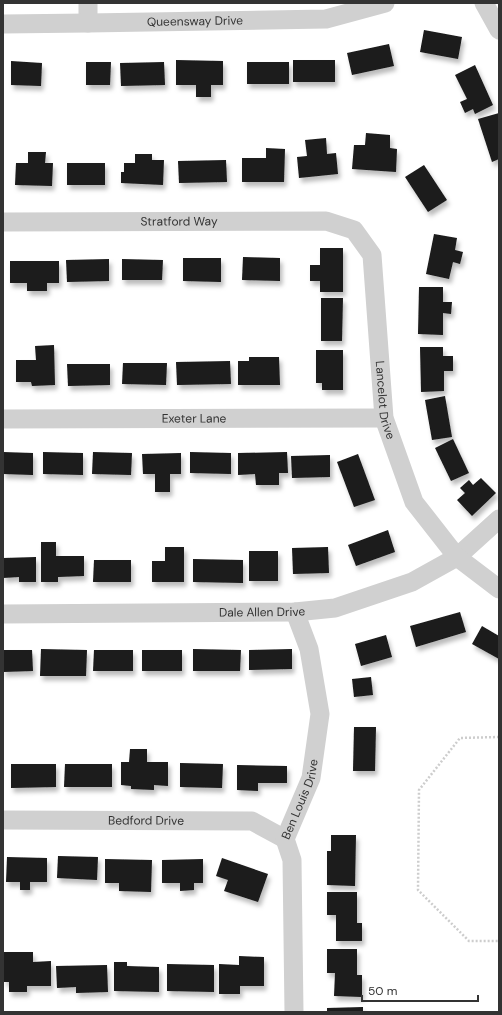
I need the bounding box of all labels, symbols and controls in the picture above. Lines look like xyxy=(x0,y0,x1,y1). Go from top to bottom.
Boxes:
street label: Queensway Drive xyxy=(147,12,243,30)
street label: Stratford Way xyxy=(140,213,218,230)
street label: Lancelot Drive xyxy=(372,360,399,442)
street label: Exeter Lane xyxy=(162,410,227,427)
street label: Dale Allen Drive xyxy=(219,603,306,621)
street label: Ben Louis Drive xyxy=(278,758,322,842)
street label: Bedford Drive xyxy=(108,812,184,829)
scale bar xyxy=(362,977,478,1003)
text: 50 m xyxy=(368,983,397,999)

